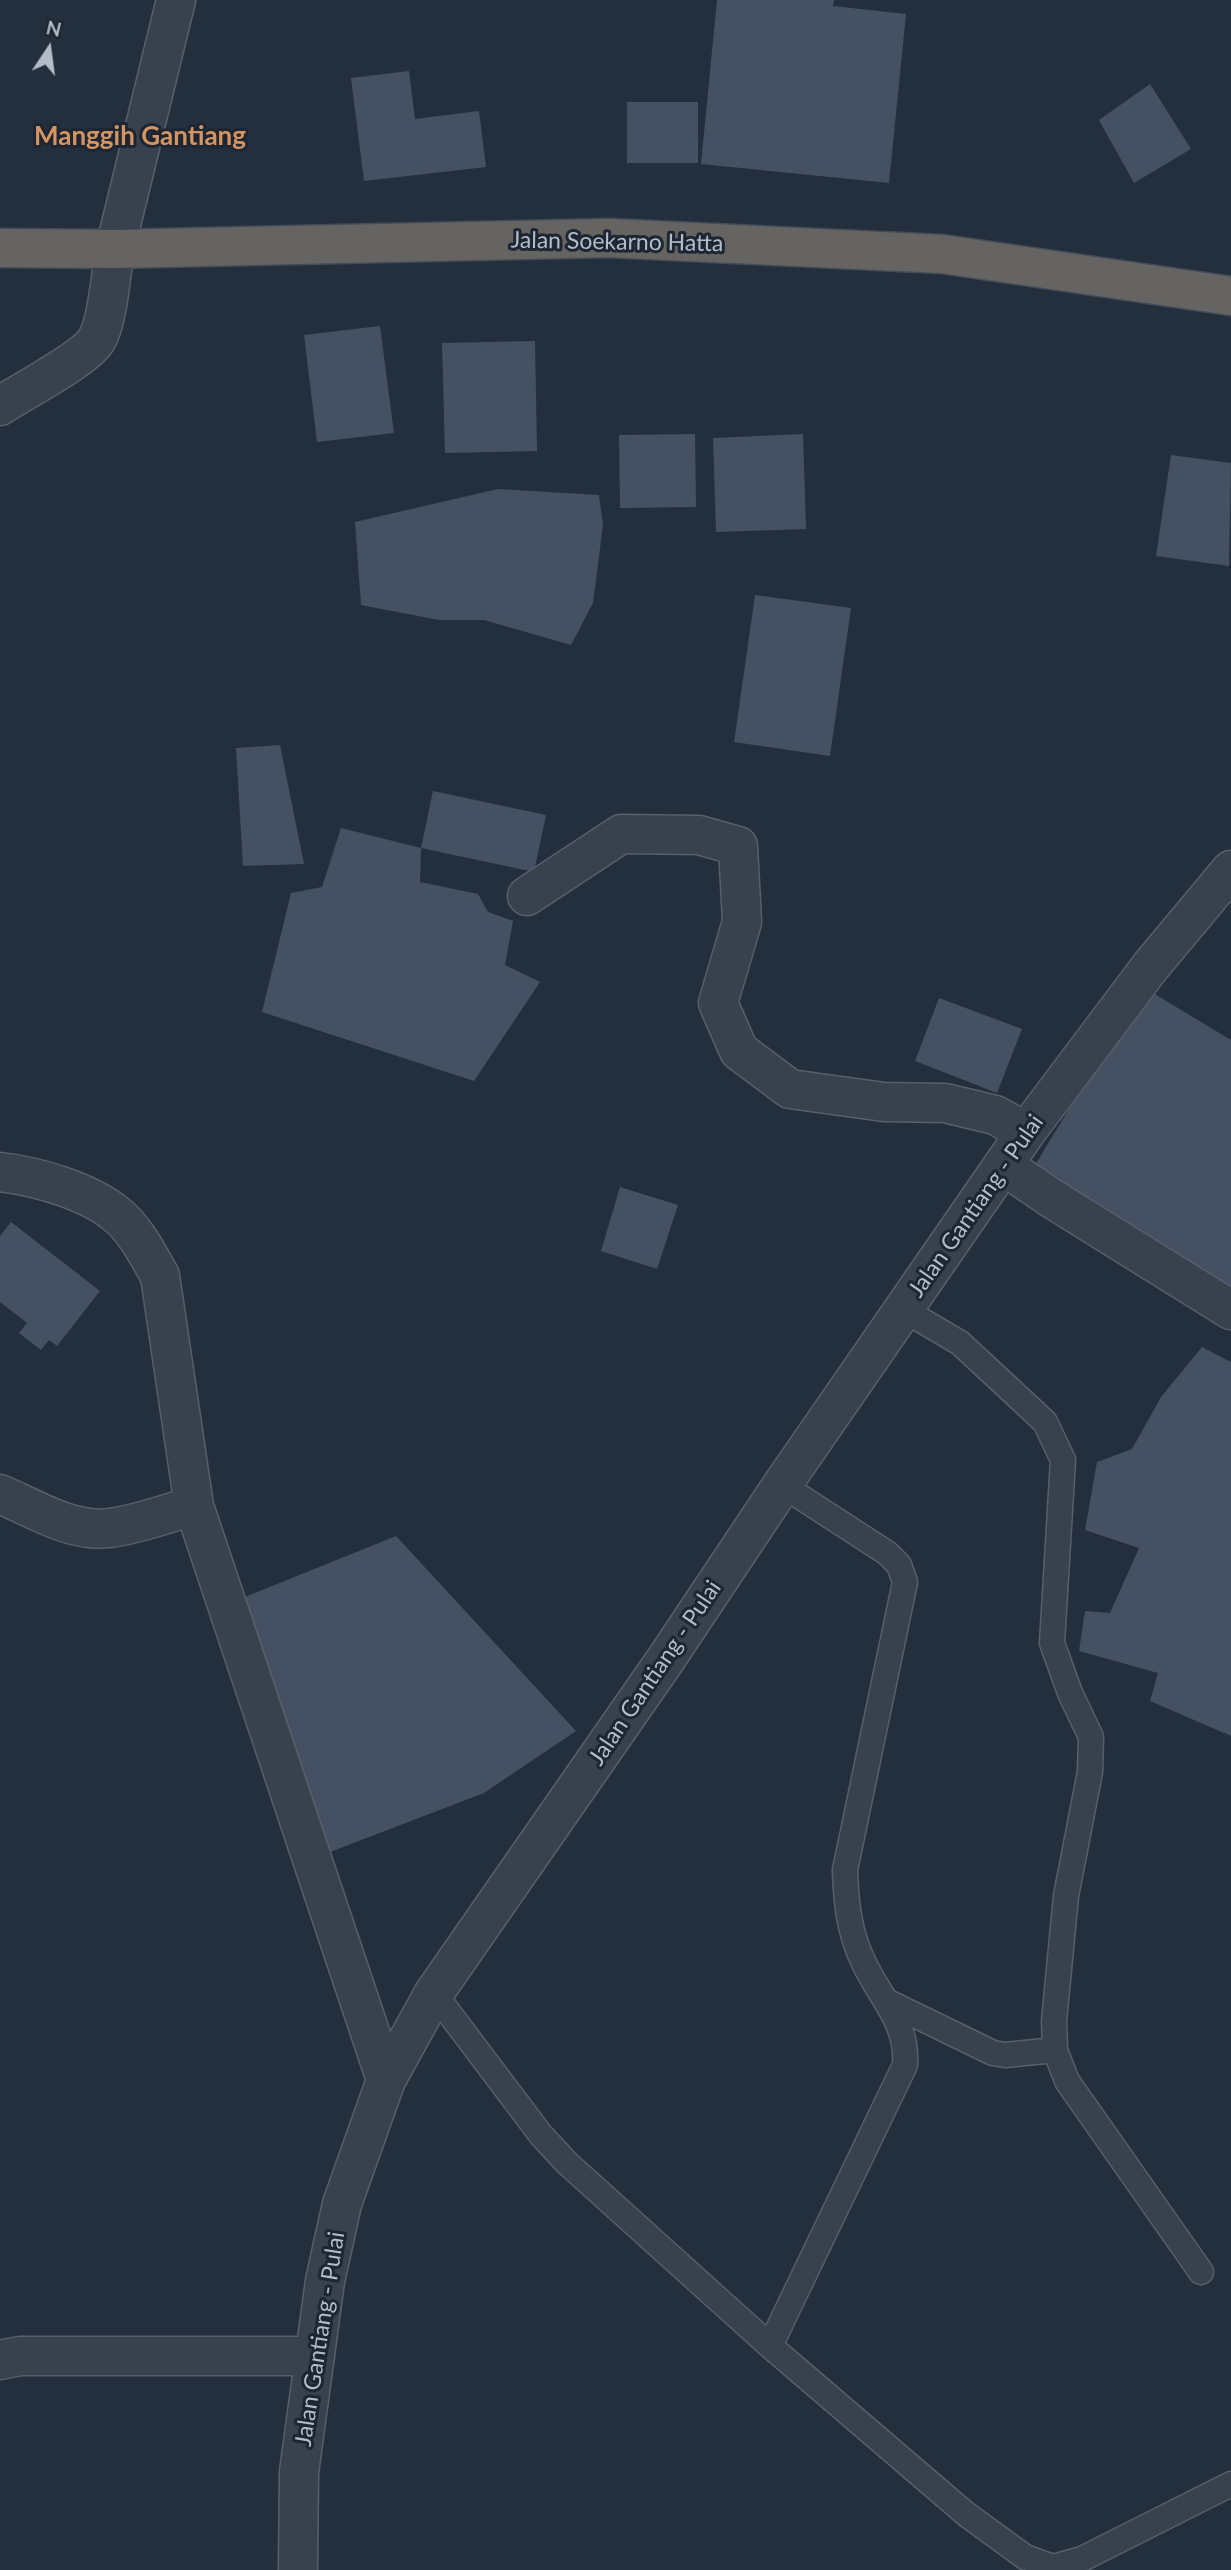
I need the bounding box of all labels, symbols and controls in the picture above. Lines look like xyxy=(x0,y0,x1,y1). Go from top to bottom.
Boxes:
north arrow xyxy=(14,14,84,84)
text: N xyxy=(44,15,64,41)
district label: Manggih Gantiang xyxy=(34,121,246,153)
street label: Jalan Soekarno Hatta xyxy=(510,226,724,258)
street label: Jalan Gantiang - Pulai xyxy=(903,1109,1049,1303)
street label: Jalan Gantiang - Pulai xyxy=(583,1575,727,1771)
street label: Jalan Gantiang - Pulai xyxy=(289,2230,351,2448)

